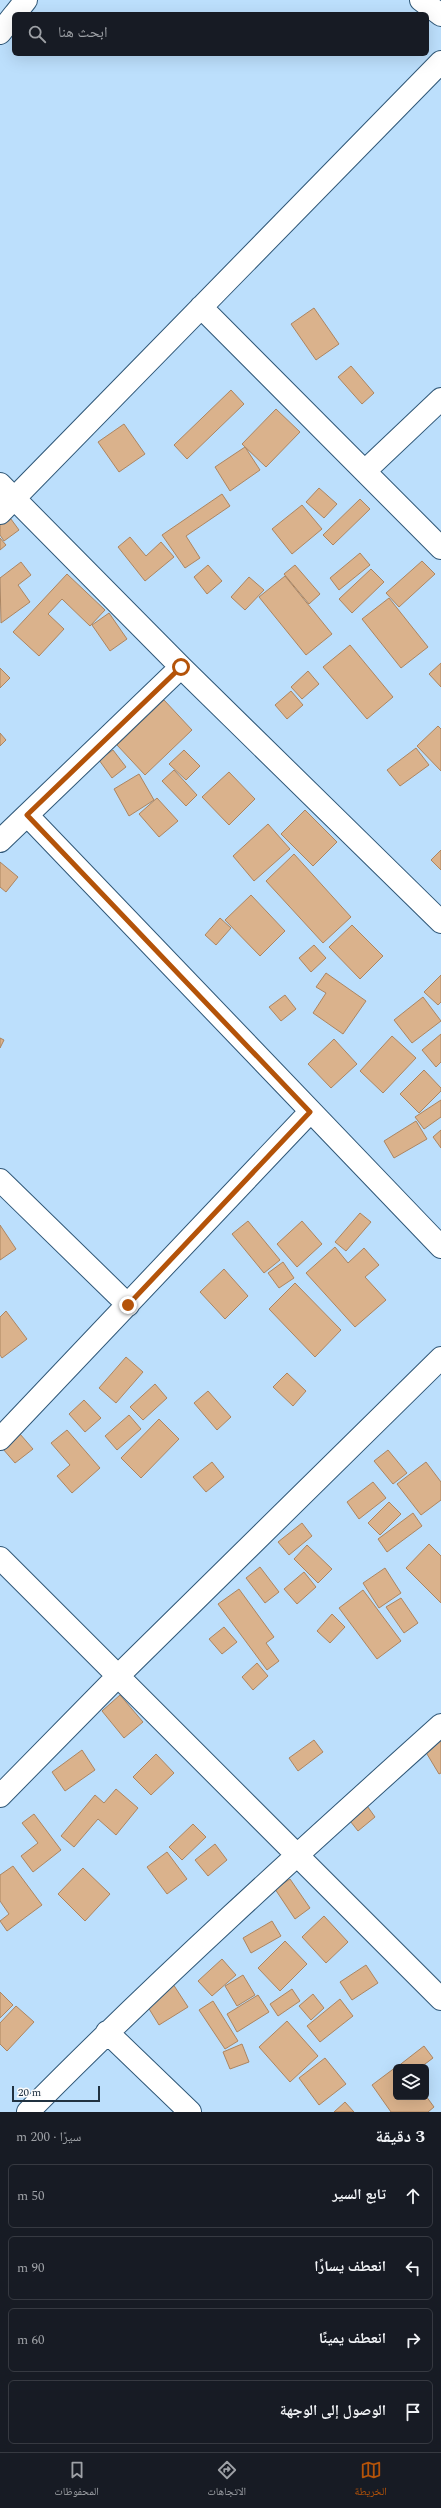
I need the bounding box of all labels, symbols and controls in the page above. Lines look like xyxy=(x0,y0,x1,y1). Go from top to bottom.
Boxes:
search box xyxy=(12,12,429,56)
text: ابحث هنا xyxy=(58,21,108,44)
icon: search xyxy=(26,23,48,45)
route start xyxy=(172,658,190,676)
route end xyxy=(119,1296,137,1314)
map controls xyxy=(393,2064,429,2100)
button: layers xyxy=(393,2064,429,2100)
scale bar xyxy=(12,2084,100,2103)
text: 20 m xyxy=(18,2084,41,2101)
text: 3 دقيقة xyxy=(376,2124,425,2150)
text: سيرًا · 200 m xyxy=(16,2127,81,2147)
text: تابع السير xyxy=(332,2183,386,2206)
icon: ahead xyxy=(402,2185,424,2207)
text: 50 m xyxy=(17,2186,44,2206)
text: انعطف يسارًا xyxy=(314,2255,386,2278)
icon: left xyxy=(402,2257,424,2279)
text: 90 m xyxy=(17,2258,44,2278)
text: انعطف يمينًا xyxy=(319,2327,386,2350)
icon: right xyxy=(402,2329,424,2351)
text: 60 m xyxy=(17,2330,44,2350)
text: الوصول إلى الوجهة xyxy=(280,2399,386,2422)
icon: arrive xyxy=(402,2401,424,2423)
tab: المحفوظات xyxy=(54,2459,99,2502)
tab: الاتجاهات xyxy=(207,2459,246,2502)
tab: الخريطة xyxy=(354,2459,387,2502)

